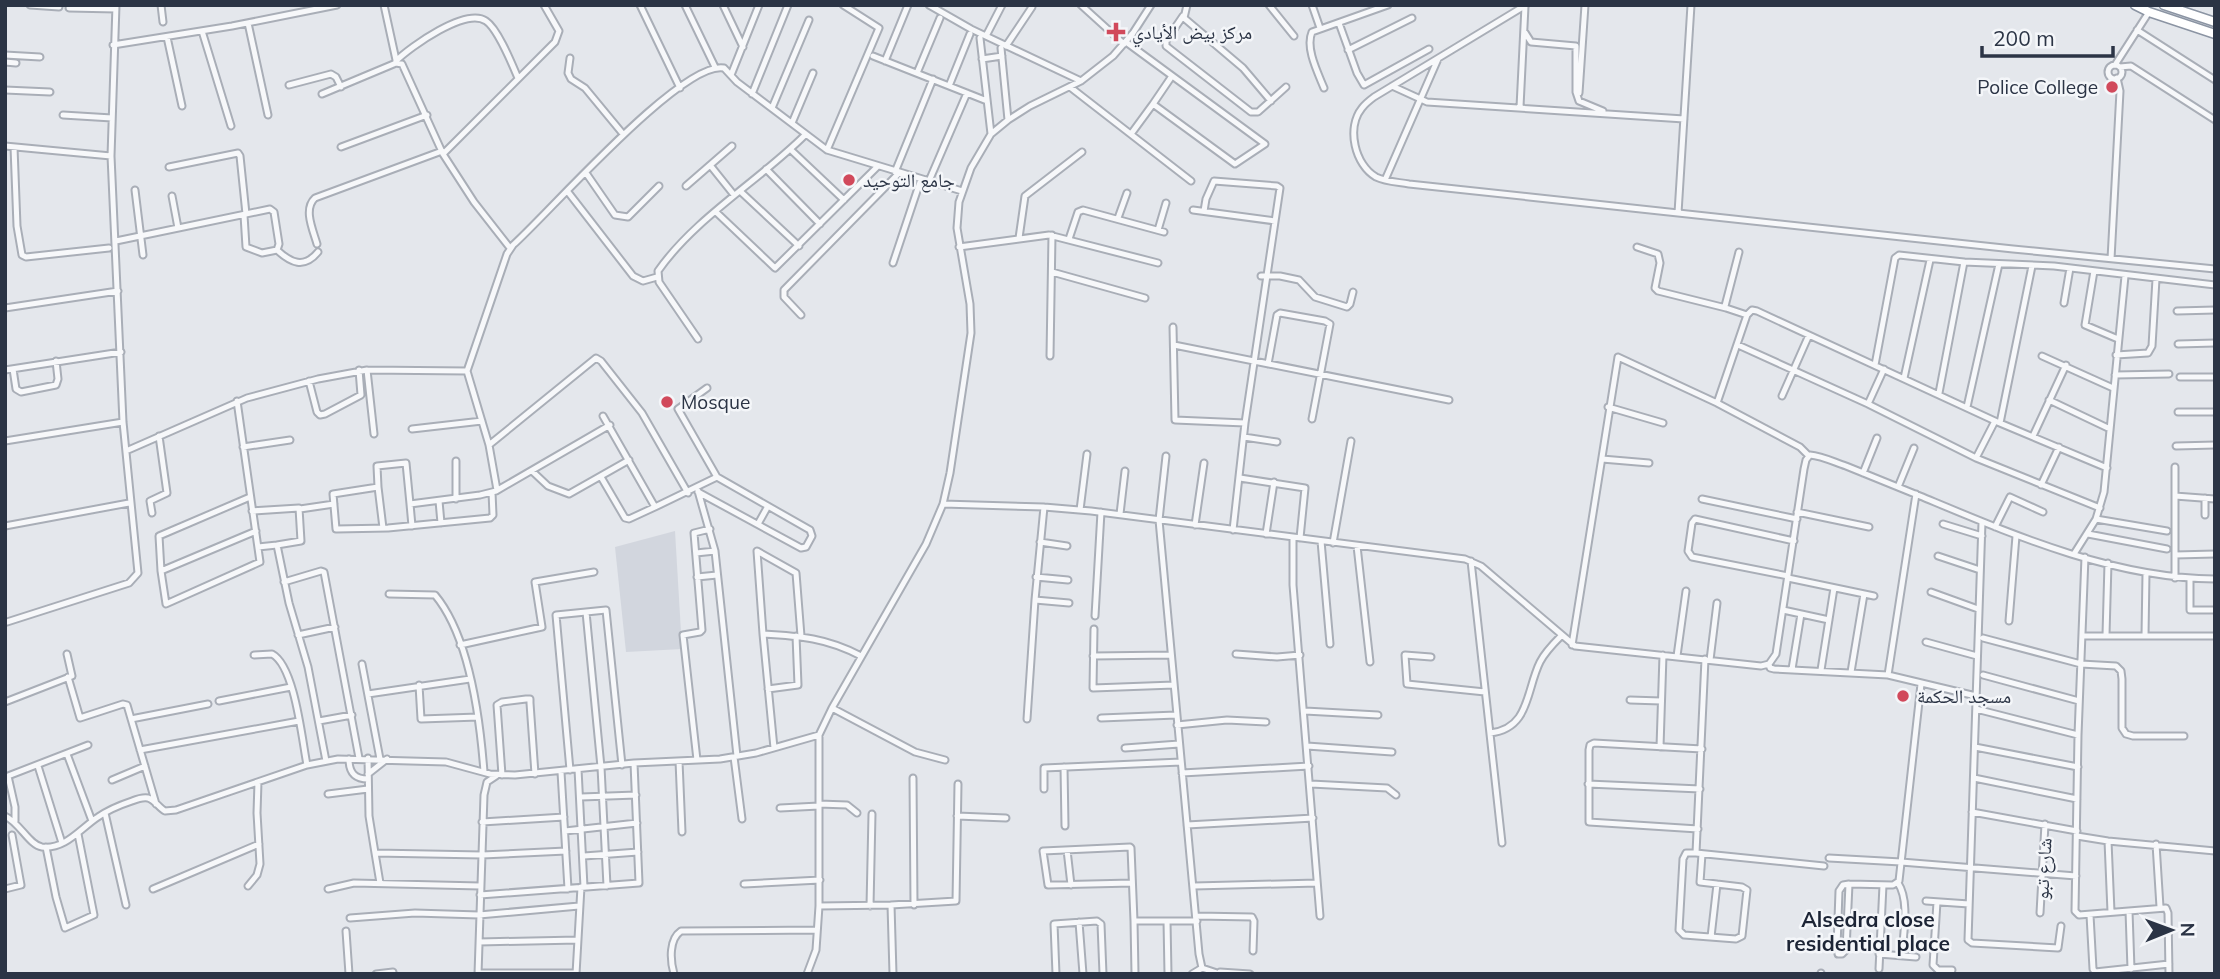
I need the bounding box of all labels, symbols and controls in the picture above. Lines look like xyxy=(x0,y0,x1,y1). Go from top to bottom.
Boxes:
scale bar xyxy=(1982,14,2113,58)
place label: مركز بيض الأيادي xyxy=(1132,20,1252,48)
marker: مركز بيض الأيادي xyxy=(1106,22,1126,42)
text: 200 m xyxy=(1993,25,2055,51)
place label: Police College xyxy=(1977,75,2098,99)
marker: Police College xyxy=(2104,79,2120,95)
place label: جامع التوحيد xyxy=(863,168,955,193)
marker: جامع التوحيد xyxy=(841,172,857,188)
place label: Mosque xyxy=(681,390,750,414)
marker: Mosque xyxy=(659,394,675,410)
place label: مسجد الحكمة xyxy=(1917,684,2011,708)
marker: مسجد الحكمة xyxy=(1895,688,1911,704)
street label: شارع تبو xyxy=(2029,837,2057,901)
north arrow xyxy=(2136,895,2206,965)
district label: Alsedra close residential place xyxy=(1786,906,1950,956)
text: N xyxy=(2176,922,2200,937)

